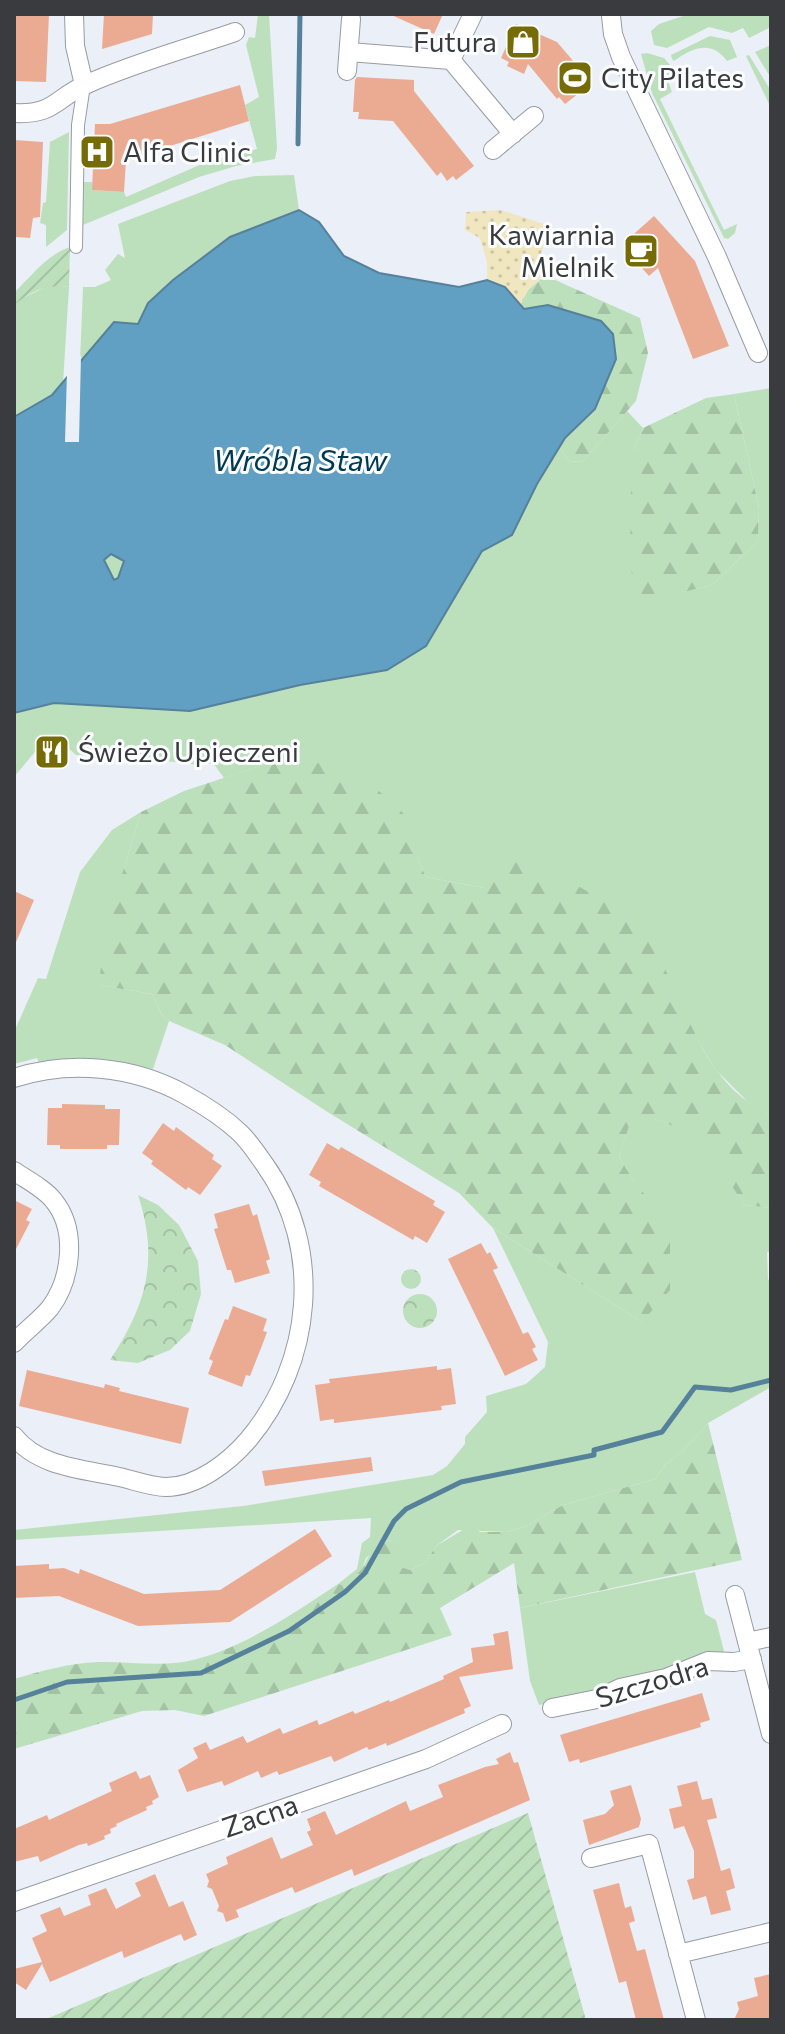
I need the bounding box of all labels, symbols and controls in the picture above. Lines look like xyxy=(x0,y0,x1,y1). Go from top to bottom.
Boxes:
shop icon: Futura xyxy=(504,23,542,61)
place label: Futura xyxy=(413,24,497,58)
sports icon: City Pilates xyxy=(556,59,594,97)
place label: City Pilates xyxy=(601,60,744,94)
hospital icon: Alfa Clinic xyxy=(78,133,116,171)
place label: Alfa Clinic xyxy=(123,134,251,168)
place label: Kawiarnia Mielnik xyxy=(489,217,615,283)
cafe icon: Kawiarnia Mielnik xyxy=(622,232,660,270)
water label: Wróbla Staw xyxy=(213,440,388,477)
restaurant icon: Świeżo Upieczeni xyxy=(33,733,71,771)
place label: Świeżo Upieczeni xyxy=(78,734,299,768)
street label: Szczodra xyxy=(591,1648,712,1714)
street label: Zacna xyxy=(217,1786,302,1844)

